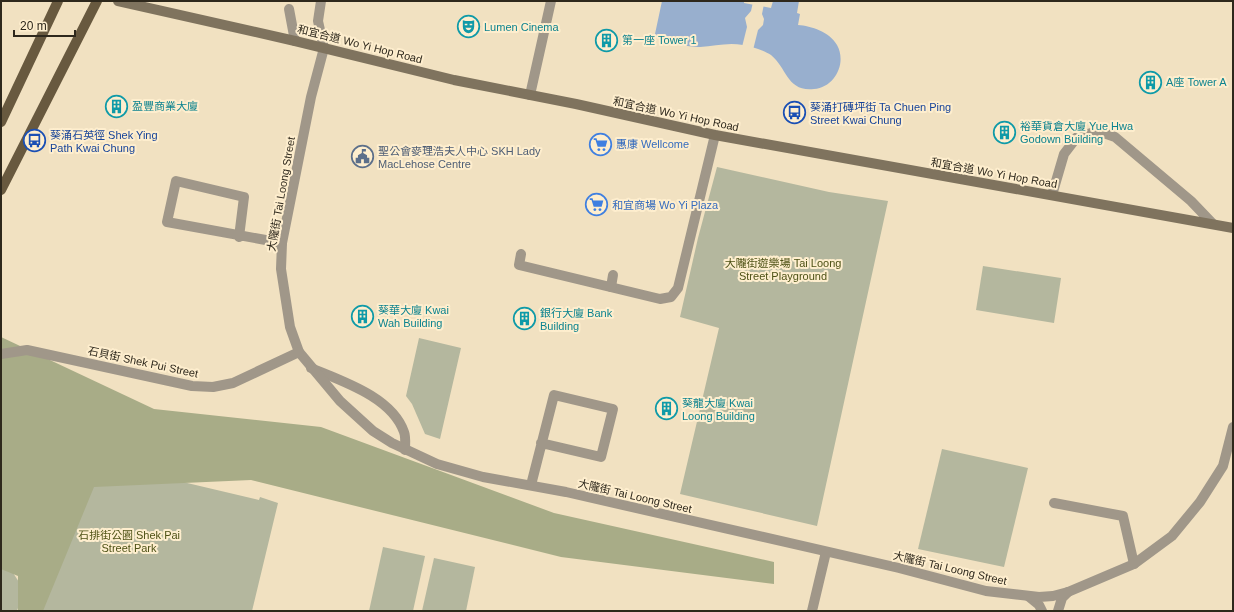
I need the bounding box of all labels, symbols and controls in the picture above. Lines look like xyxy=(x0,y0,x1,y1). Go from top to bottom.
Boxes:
scale bar xyxy=(14,12,75,38)
theatre icon: Lumen Cinema xyxy=(456,14,482,40)
text: 20 m xyxy=(20,19,47,33)
place label: Lumen Cinema xyxy=(484,21,559,33)
street label: 和宜合道 Wo Yi Hop Road xyxy=(296,23,424,65)
building icon: 第一座 Tower 1 xyxy=(594,27,620,53)
place label: 第一座 Tower 1 xyxy=(622,34,697,46)
building icon: A座 Tower A xyxy=(1137,69,1163,95)
place label: A座 Tower A xyxy=(1166,76,1227,88)
building icon: 盈豐商業大廈 xyxy=(103,93,129,119)
street label: 和宜合道 Wo Yi Hop Road xyxy=(612,95,740,133)
place label: 盈豐商業大廈 xyxy=(132,100,198,112)
bus stop icon: 葵涌打磚坪街 Ta Chuen Ping Street Kwai Chung xyxy=(782,100,808,126)
place label: 葵涌打磚坪街 Ta Chuen Ping Street Kwai Chung xyxy=(810,101,951,126)
building icon: 裕華貨倉大廈 Yue Hwa Godown Building xyxy=(991,119,1017,145)
place label: 裕華貨倉大廈 Yue Hwa Godown Building xyxy=(1020,120,1134,145)
bus stop icon: 葵涌石英徑 Shek Ying Path Kwai Chung xyxy=(21,128,47,154)
place label: 葵涌石英徑 Shek Ying Path Kwai Chung xyxy=(50,129,158,154)
supermarket icon: 惠康 Wellcome xyxy=(587,131,613,157)
street label: 大隴街 Tai Loong Street xyxy=(265,136,297,252)
place label: 惠康 Wellcome xyxy=(616,138,689,150)
public building icon: 聖公會麥理浩夫人中心 SKH Lady MacLehose Centre xyxy=(350,144,376,170)
place label: 聖公會麥理浩夫人中心 SKH Lady MacLehose Centre xyxy=(378,145,541,170)
street label: 和宜合道 Wo Yi Hop Road xyxy=(930,156,1058,190)
supermarket icon: 和宜商場 Wo Yi Plaza xyxy=(584,192,610,218)
place label: 和宜商場 Wo Yi Plaza xyxy=(612,199,719,211)
park label: 大隴街遊樂場 Tai Loong Street Playground xyxy=(725,257,841,282)
building icon: 葵華大廈 Kwai Wah Building xyxy=(349,303,375,329)
place label: 葵華大廈 Kwai Wah Building xyxy=(378,304,449,329)
building icon: 銀行大廈 Bank Building xyxy=(511,306,537,332)
place label: 銀行大廈 Bank Building xyxy=(540,307,613,332)
street label: 石貝街 Shek Pui Street xyxy=(87,344,199,380)
building icon: 葵龍大廈 Kwai Loong Building xyxy=(653,396,679,422)
place label: 葵龍大廈 Kwai Loong Building xyxy=(682,397,755,422)
street label: 大隴街 Tai Loong Street xyxy=(577,477,693,515)
park label: 石排街公園 Shek Pai Street Park xyxy=(78,529,180,554)
street label: 大隴街 Tai Loong Street xyxy=(892,549,1008,587)

